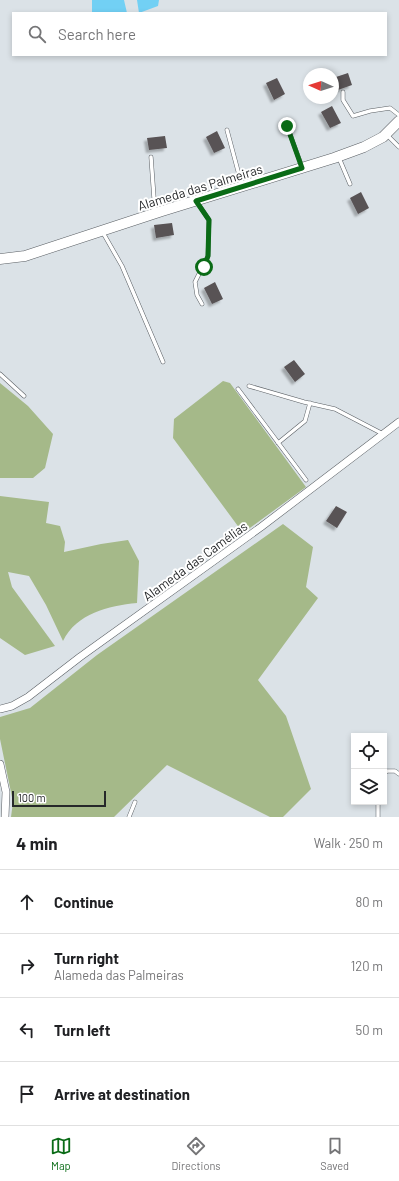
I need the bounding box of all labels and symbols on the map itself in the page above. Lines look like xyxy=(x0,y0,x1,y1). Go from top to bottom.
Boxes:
north arrow xyxy=(303,68,339,104)
route end xyxy=(278,117,296,135)
street label: Alameda das Palmeiras xyxy=(136,160,264,214)
route start xyxy=(195,258,213,276)
street label: Alameda das Camélias xyxy=(140,518,250,604)
scale bar xyxy=(12,789,106,808)

